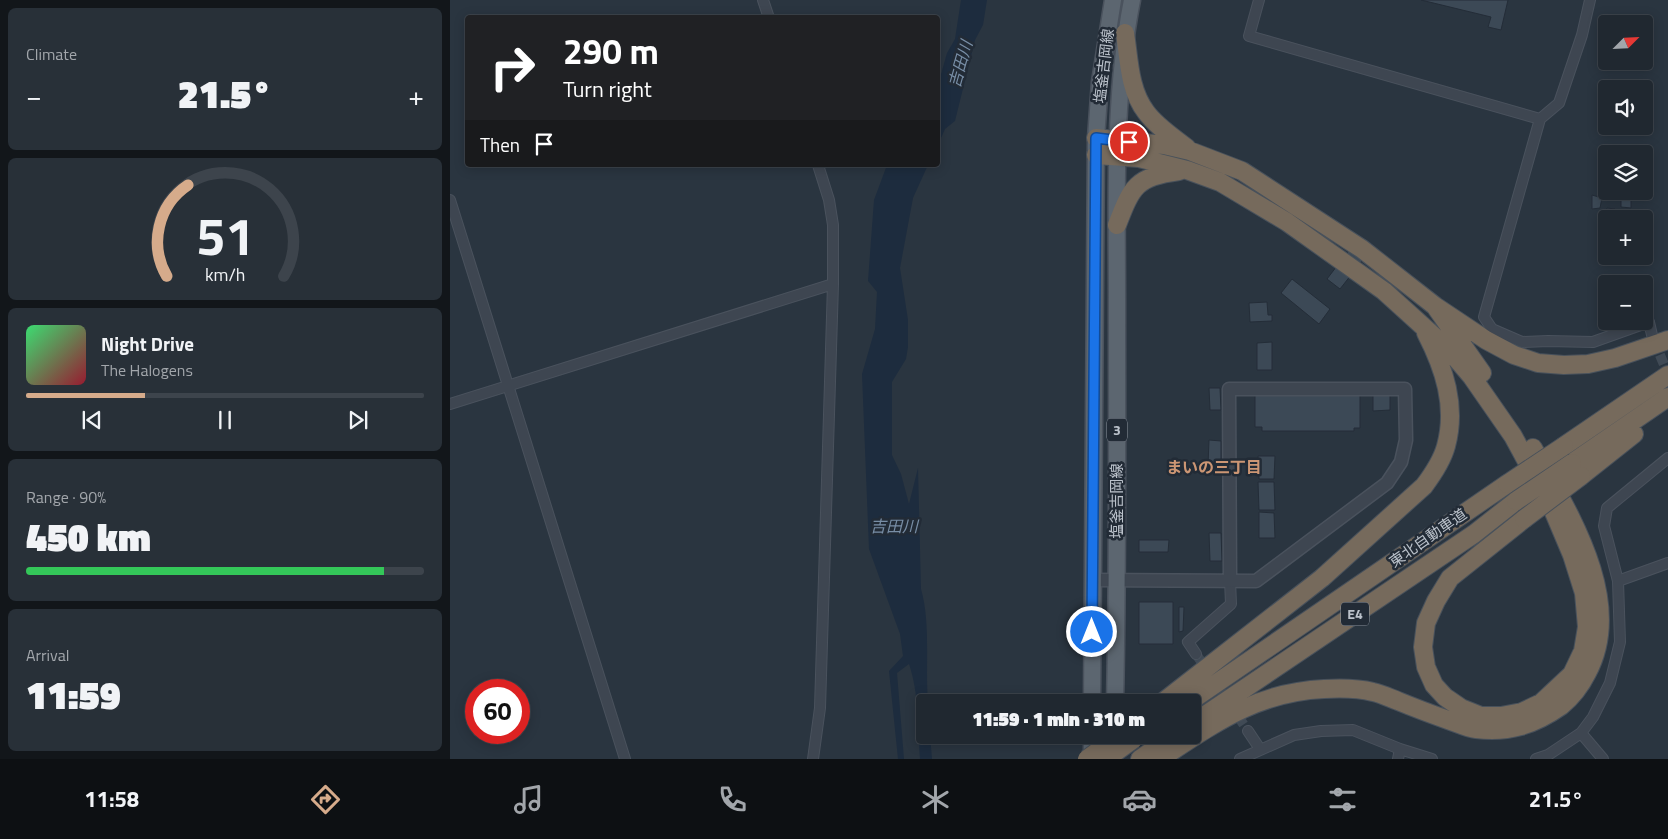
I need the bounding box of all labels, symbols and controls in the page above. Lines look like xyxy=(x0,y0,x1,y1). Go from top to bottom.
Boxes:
north arrow xyxy=(1598,15,1652,70)
map controls xyxy=(1598,15,1653,330)
text: 290 m xyxy=(563,24,659,78)
street label: 塩釜吉岡線 xyxy=(1088,27,1119,105)
icon: right xyxy=(480,35,545,100)
water label: 吉田川 xyxy=(942,36,979,90)
text: Climate xyxy=(26,42,77,66)
text: 21.5° xyxy=(178,65,272,123)
text: Turn right xyxy=(563,72,652,106)
text: − xyxy=(26,74,42,117)
text: + xyxy=(408,74,424,117)
button: sound xyxy=(1598,80,1653,135)
pin xyxy=(1108,121,1150,163)
icon: arrive xyxy=(1115,128,1143,156)
text: Then xyxy=(480,130,520,159)
icon: arrive xyxy=(530,130,558,158)
button: layers xyxy=(1598,145,1653,200)
text: 51 xyxy=(196,196,254,275)
button: + xyxy=(1598,210,1653,265)
text: km/h xyxy=(205,261,245,288)
button: − xyxy=(1598,275,1653,330)
text: Night Drive xyxy=(101,329,194,358)
text: The Halogens xyxy=(101,358,193,382)
icon: previous xyxy=(78,406,106,434)
icon: pause xyxy=(211,406,239,434)
icon: next xyxy=(344,406,372,434)
road number: 3 xyxy=(1107,418,1127,442)
district label: まいの三丁目 xyxy=(1166,455,1262,479)
street label: 塩釜吉岡線 xyxy=(1105,463,1128,539)
text: Range · 90% xyxy=(26,485,106,509)
street label: 東北自動車道 xyxy=(1384,502,1471,573)
text: 450 km xyxy=(26,508,151,566)
water label: 吉田川 xyxy=(870,514,920,538)
road number: E4 xyxy=(1341,602,1369,626)
position arrow xyxy=(1065,605,1117,657)
text: Arrival xyxy=(26,643,69,667)
text: 11:59 xyxy=(26,666,121,724)
speed limit sign: 60 xyxy=(465,679,530,744)
text: 11:59 · 1 min · 310 m xyxy=(972,704,1145,733)
text: 11:58 xyxy=(84,782,139,816)
icon: directions xyxy=(308,782,343,817)
icon: music xyxy=(511,782,546,817)
icon: phone xyxy=(715,782,750,817)
icon: climate xyxy=(918,782,953,817)
icon: car xyxy=(1122,782,1157,817)
icon: filters xyxy=(1325,782,1360,817)
text: 21.5° xyxy=(1529,782,1584,816)

